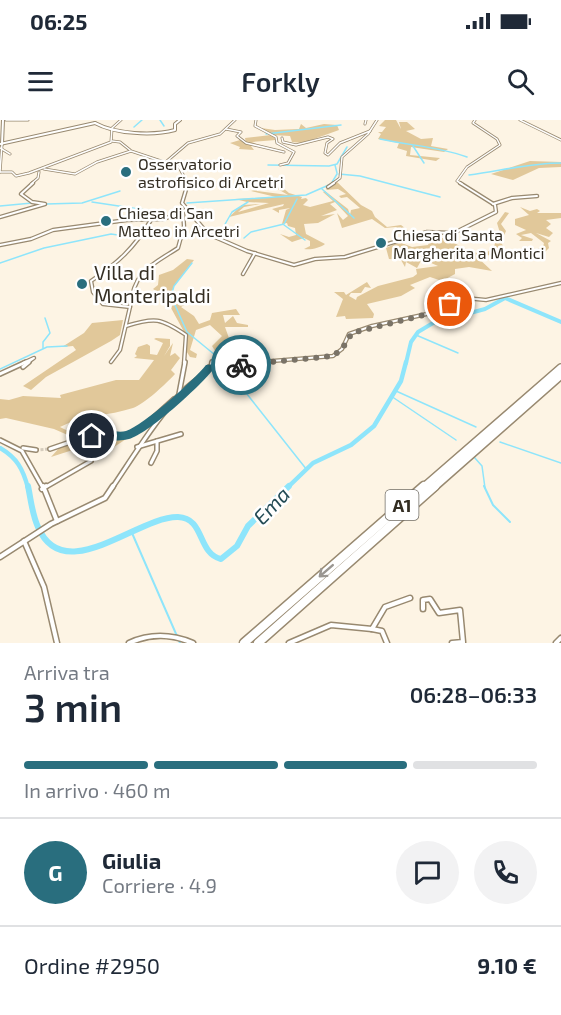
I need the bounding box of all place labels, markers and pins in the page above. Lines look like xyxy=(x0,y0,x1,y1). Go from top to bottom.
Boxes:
place label: Osservatorio astrofisico di Arcetri xyxy=(138,154,284,191)
marker: Osservatorio astrofisico di Arcetri xyxy=(119,165,133,179)
place label: Chiesa di San Matteo in Arcetri xyxy=(118,203,240,240)
marker: Chiesa di San Matteo in Arcetri xyxy=(99,214,113,228)
place label: Chiesa di Santa Margherita a Montici xyxy=(393,225,544,262)
marker: Chiesa di Santa Margherita a Montici xyxy=(374,236,388,250)
place label: Villa di Monteripaldi xyxy=(94,260,211,307)
marker: Villa di Monteripaldi xyxy=(75,277,89,291)
pin xyxy=(424,278,475,329)
pin xyxy=(66,410,117,461)

